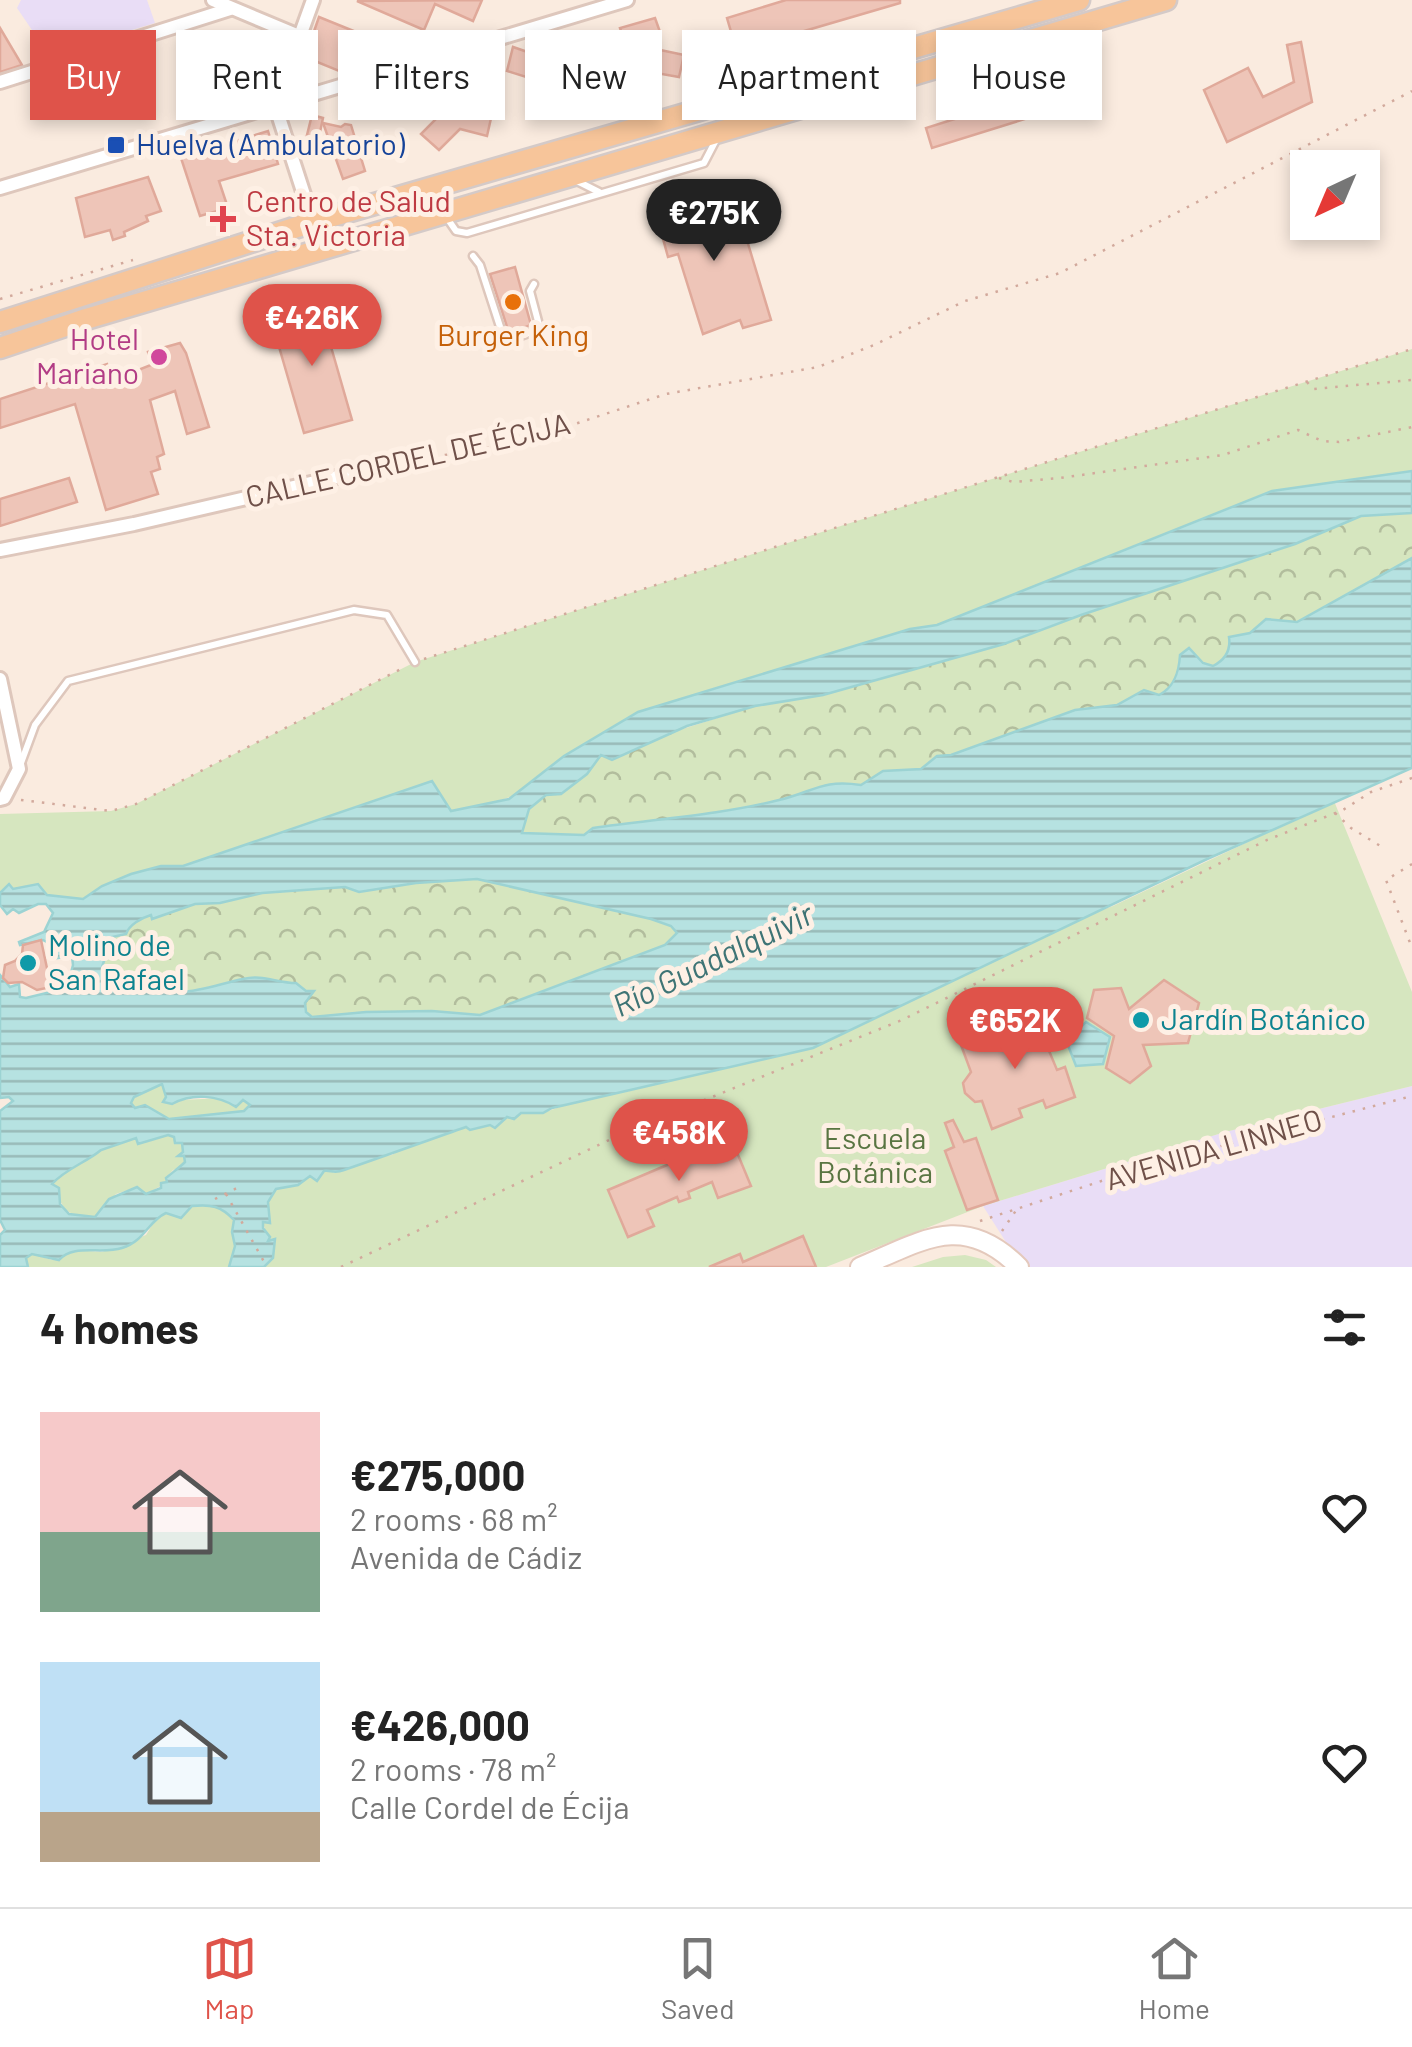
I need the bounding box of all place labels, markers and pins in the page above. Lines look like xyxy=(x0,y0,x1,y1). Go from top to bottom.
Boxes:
place label: Huelva (Ambulatorio) xyxy=(136,125,405,161)
marker: Huelva (Ambulatorio) xyxy=(105,134,127,156)
pin: €275K xyxy=(644,179,784,264)
place label: Centro de Salud Sta. Victoria xyxy=(246,182,451,252)
marker: Centro de Salud Sta. Victoria xyxy=(210,206,236,232)
pin: €426K xyxy=(242,284,382,369)
marker: Burger King xyxy=(502,291,524,313)
place label: Burger King xyxy=(437,316,589,352)
place label: Hotel Mariano xyxy=(36,320,139,390)
marker: Hotel Mariano xyxy=(148,346,170,368)
place label: Molino de San Rafael xyxy=(48,926,185,996)
marker: Molino de San Rafael xyxy=(17,952,39,974)
pin: €652K xyxy=(945,987,1085,1072)
place label: Jardín Botánico xyxy=(1161,1000,1366,1036)
marker: Jardín Botánico xyxy=(1130,1009,1152,1031)
pin: €458K xyxy=(609,1099,749,1184)

